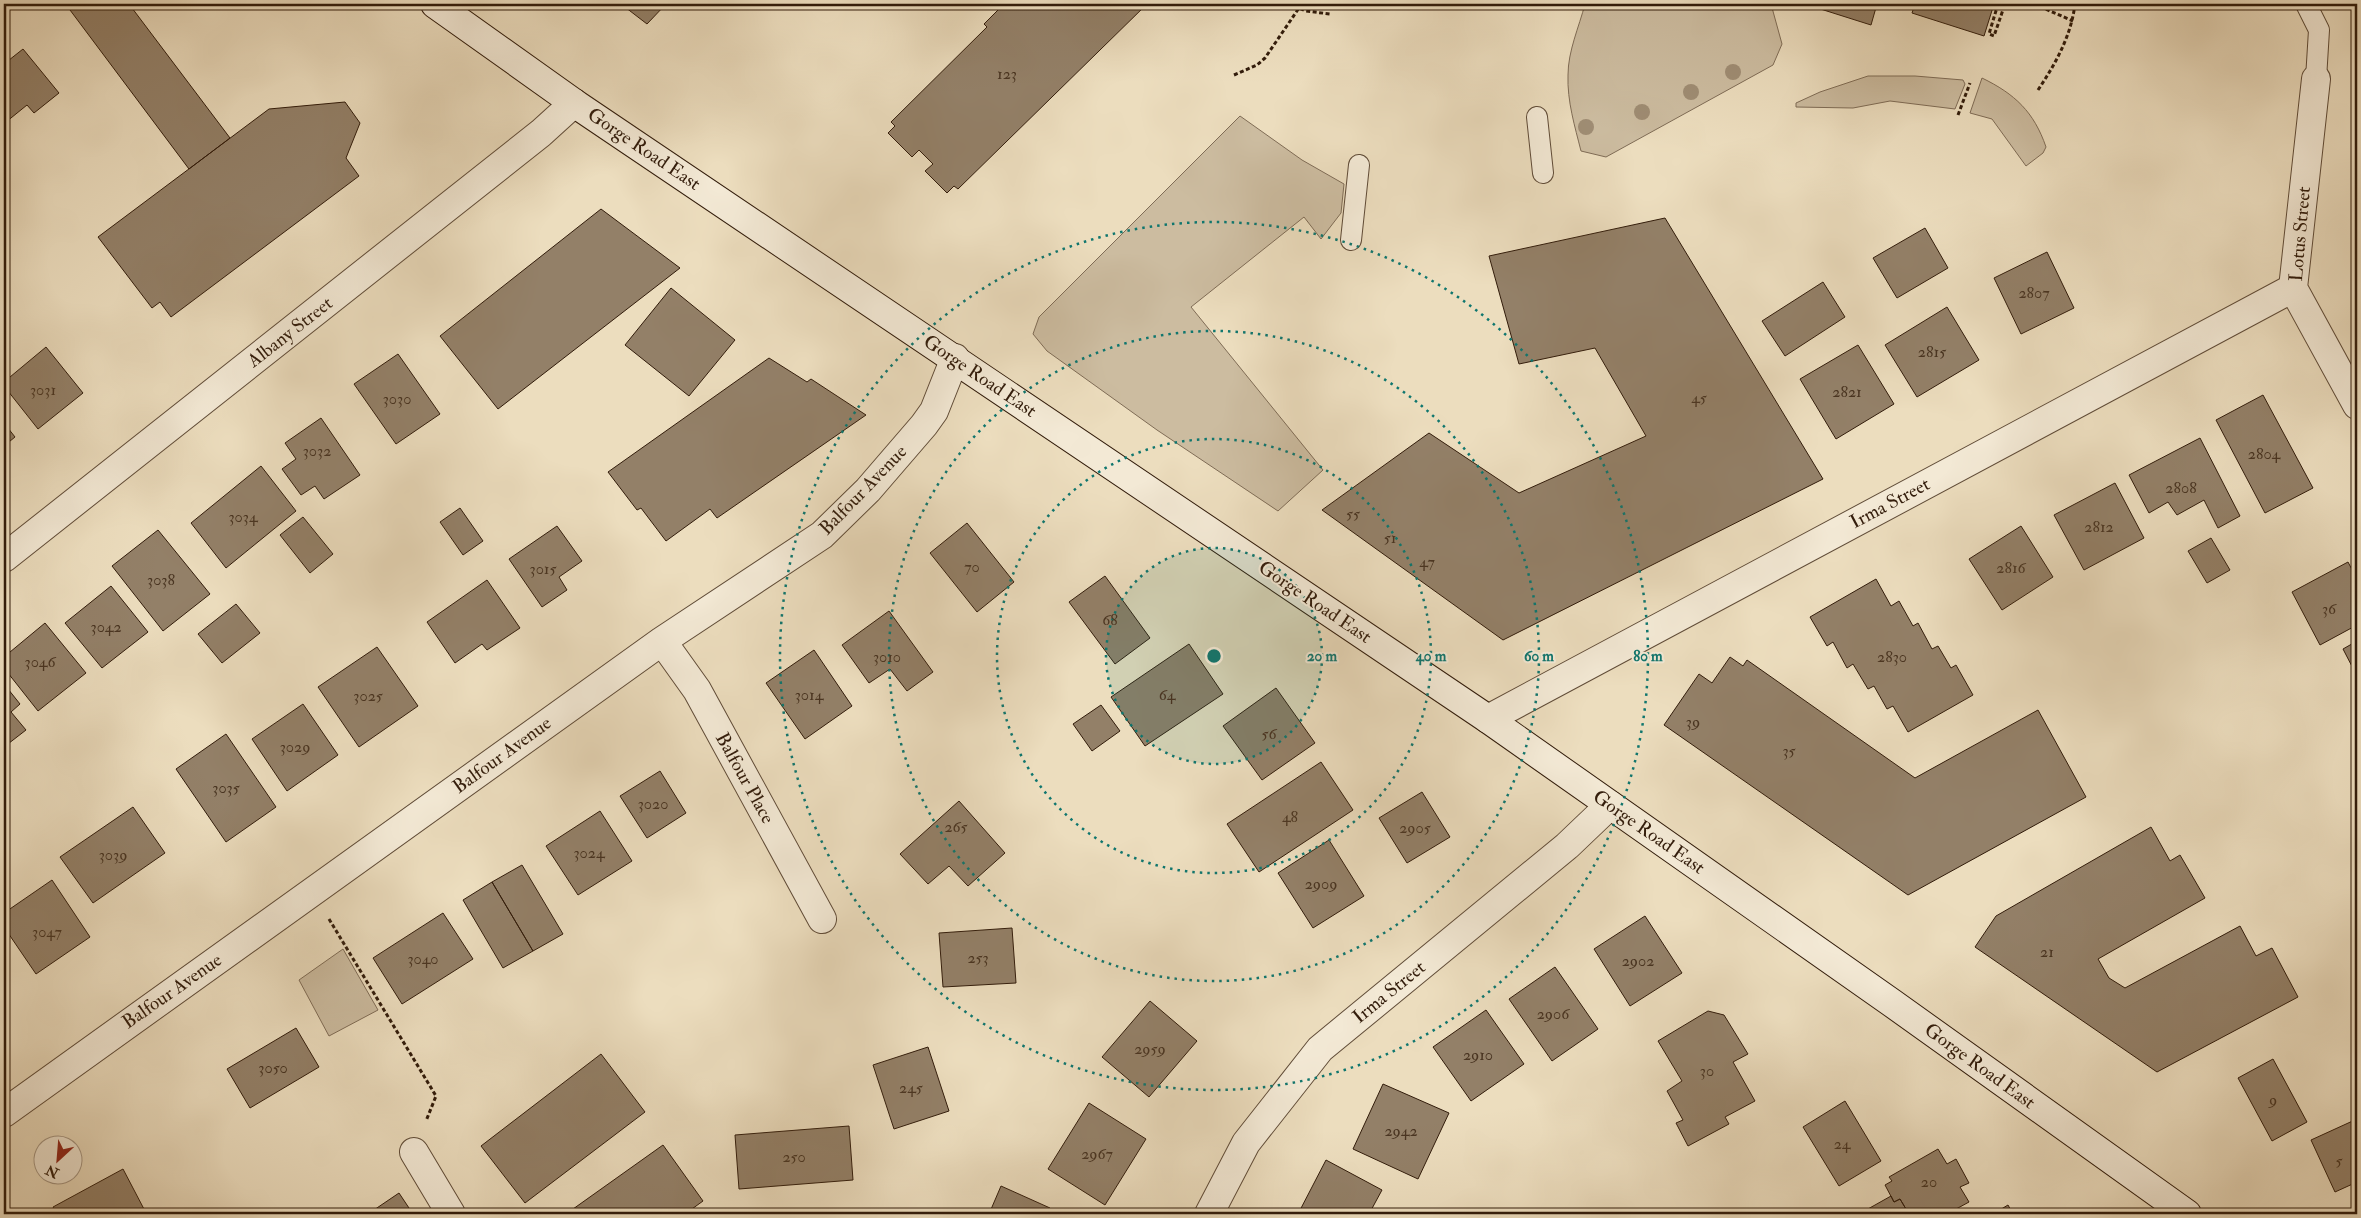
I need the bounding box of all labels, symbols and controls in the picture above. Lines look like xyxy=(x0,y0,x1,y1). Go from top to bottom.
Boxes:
house number: 123 xyxy=(997,64,1017,84)
street label: Gorge Road East xyxy=(583,102,705,196)
street label: Lotus Street xyxy=(2284,185,2316,283)
house number: 2807 xyxy=(2018,283,2050,303)
street label: Albany Street xyxy=(242,291,337,373)
street label: Gorge Road East xyxy=(919,329,1041,423)
house number: 2815 xyxy=(1918,342,1946,362)
house number: 3031 xyxy=(30,380,56,400)
house number: 2821 xyxy=(1832,382,1862,402)
house number: 45 xyxy=(1691,388,1707,408)
house number: 3030 xyxy=(383,389,411,409)
street label: Balfour Avenue xyxy=(814,440,912,540)
house number: 3032 xyxy=(303,441,331,461)
house number: 2804 xyxy=(2248,444,2282,464)
street label: Irma Street xyxy=(1846,472,1934,534)
house number: 2808 xyxy=(2165,478,2197,498)
house number: 55 xyxy=(1346,504,1360,524)
house number: 3034 xyxy=(228,507,259,527)
house number: 2812 xyxy=(2084,517,2114,537)
house number: 51 xyxy=(1384,528,1396,548)
house number: 47 xyxy=(1419,552,1435,572)
street label: Gorge Road East xyxy=(1254,555,1376,649)
house number: 70 xyxy=(964,557,980,577)
house number: 2816 xyxy=(1996,558,2027,578)
house number: 3015 xyxy=(530,559,556,579)
house number: 3038 xyxy=(147,570,175,590)
house number: 36 xyxy=(2322,599,2337,619)
house number: 68 xyxy=(1102,610,1118,630)
house number: 3042 xyxy=(90,617,122,637)
house number: 3010 xyxy=(873,647,901,667)
centre of rings xyxy=(1205,647,1223,665)
text: 20 m xyxy=(1307,647,1337,666)
text: 40 m xyxy=(1415,647,1447,666)
text: 60 m xyxy=(1524,647,1554,666)
text: 80 m xyxy=(1633,647,1663,666)
house number: 2830 xyxy=(1877,647,1907,667)
house number: 3046 xyxy=(25,652,56,672)
house number: 3014 xyxy=(795,685,825,705)
house number: 64 xyxy=(1159,685,1177,705)
house number: 3025 xyxy=(353,686,383,706)
street label: Balfour Avenue xyxy=(448,711,556,799)
house number: 39 xyxy=(1686,712,1700,732)
house number: 56 xyxy=(1261,724,1277,744)
street label: Balfour Place xyxy=(710,728,780,828)
house number: 3029 xyxy=(280,737,310,757)
house number: 35 xyxy=(1782,741,1796,761)
house number: 3035 xyxy=(212,778,240,798)
street label: Gorge Road East xyxy=(1588,785,1710,879)
house number: 3020 xyxy=(638,794,668,814)
house number: 48 xyxy=(1282,807,1299,827)
house number: 265 xyxy=(944,817,968,837)
house number: 2905 xyxy=(1399,818,1431,838)
house number: 3024 xyxy=(573,843,606,863)
house number: 3039 xyxy=(99,845,127,865)
house number: 2909 xyxy=(1305,874,1337,894)
house number: 3047 xyxy=(32,922,63,942)
house number: 21 xyxy=(2040,942,2054,962)
street label: Balfour Avenue xyxy=(118,948,227,1034)
house number: 253 xyxy=(967,948,989,968)
house number: 3040 xyxy=(407,949,439,969)
house number: 2902 xyxy=(1622,951,1654,971)
street label: Irma Street xyxy=(1348,955,1430,1029)
house number: 2906 xyxy=(1537,1004,1570,1024)
street label: Gorge Road East xyxy=(1920,1018,2040,1114)
house number: 2959 xyxy=(1134,1039,1166,1059)
house number: 2910 xyxy=(1463,1045,1493,1065)
house number: 3050 xyxy=(258,1058,288,1078)
house number: 30 xyxy=(1700,1061,1714,1081)
house number: 245 xyxy=(899,1078,923,1098)
house number: 9 xyxy=(2268,1090,2277,1110)
house number: 2942 xyxy=(1384,1121,1418,1141)
house number: 24 xyxy=(1834,1134,1852,1154)
north arrow xyxy=(32,1136,82,1186)
house number: 2967 xyxy=(1081,1144,1114,1164)
house number: 250 xyxy=(782,1147,806,1167)
house number: 5 xyxy=(2335,1151,2343,1171)
text: N xyxy=(43,1161,63,1182)
house number: 20 xyxy=(1921,1172,1937,1192)

